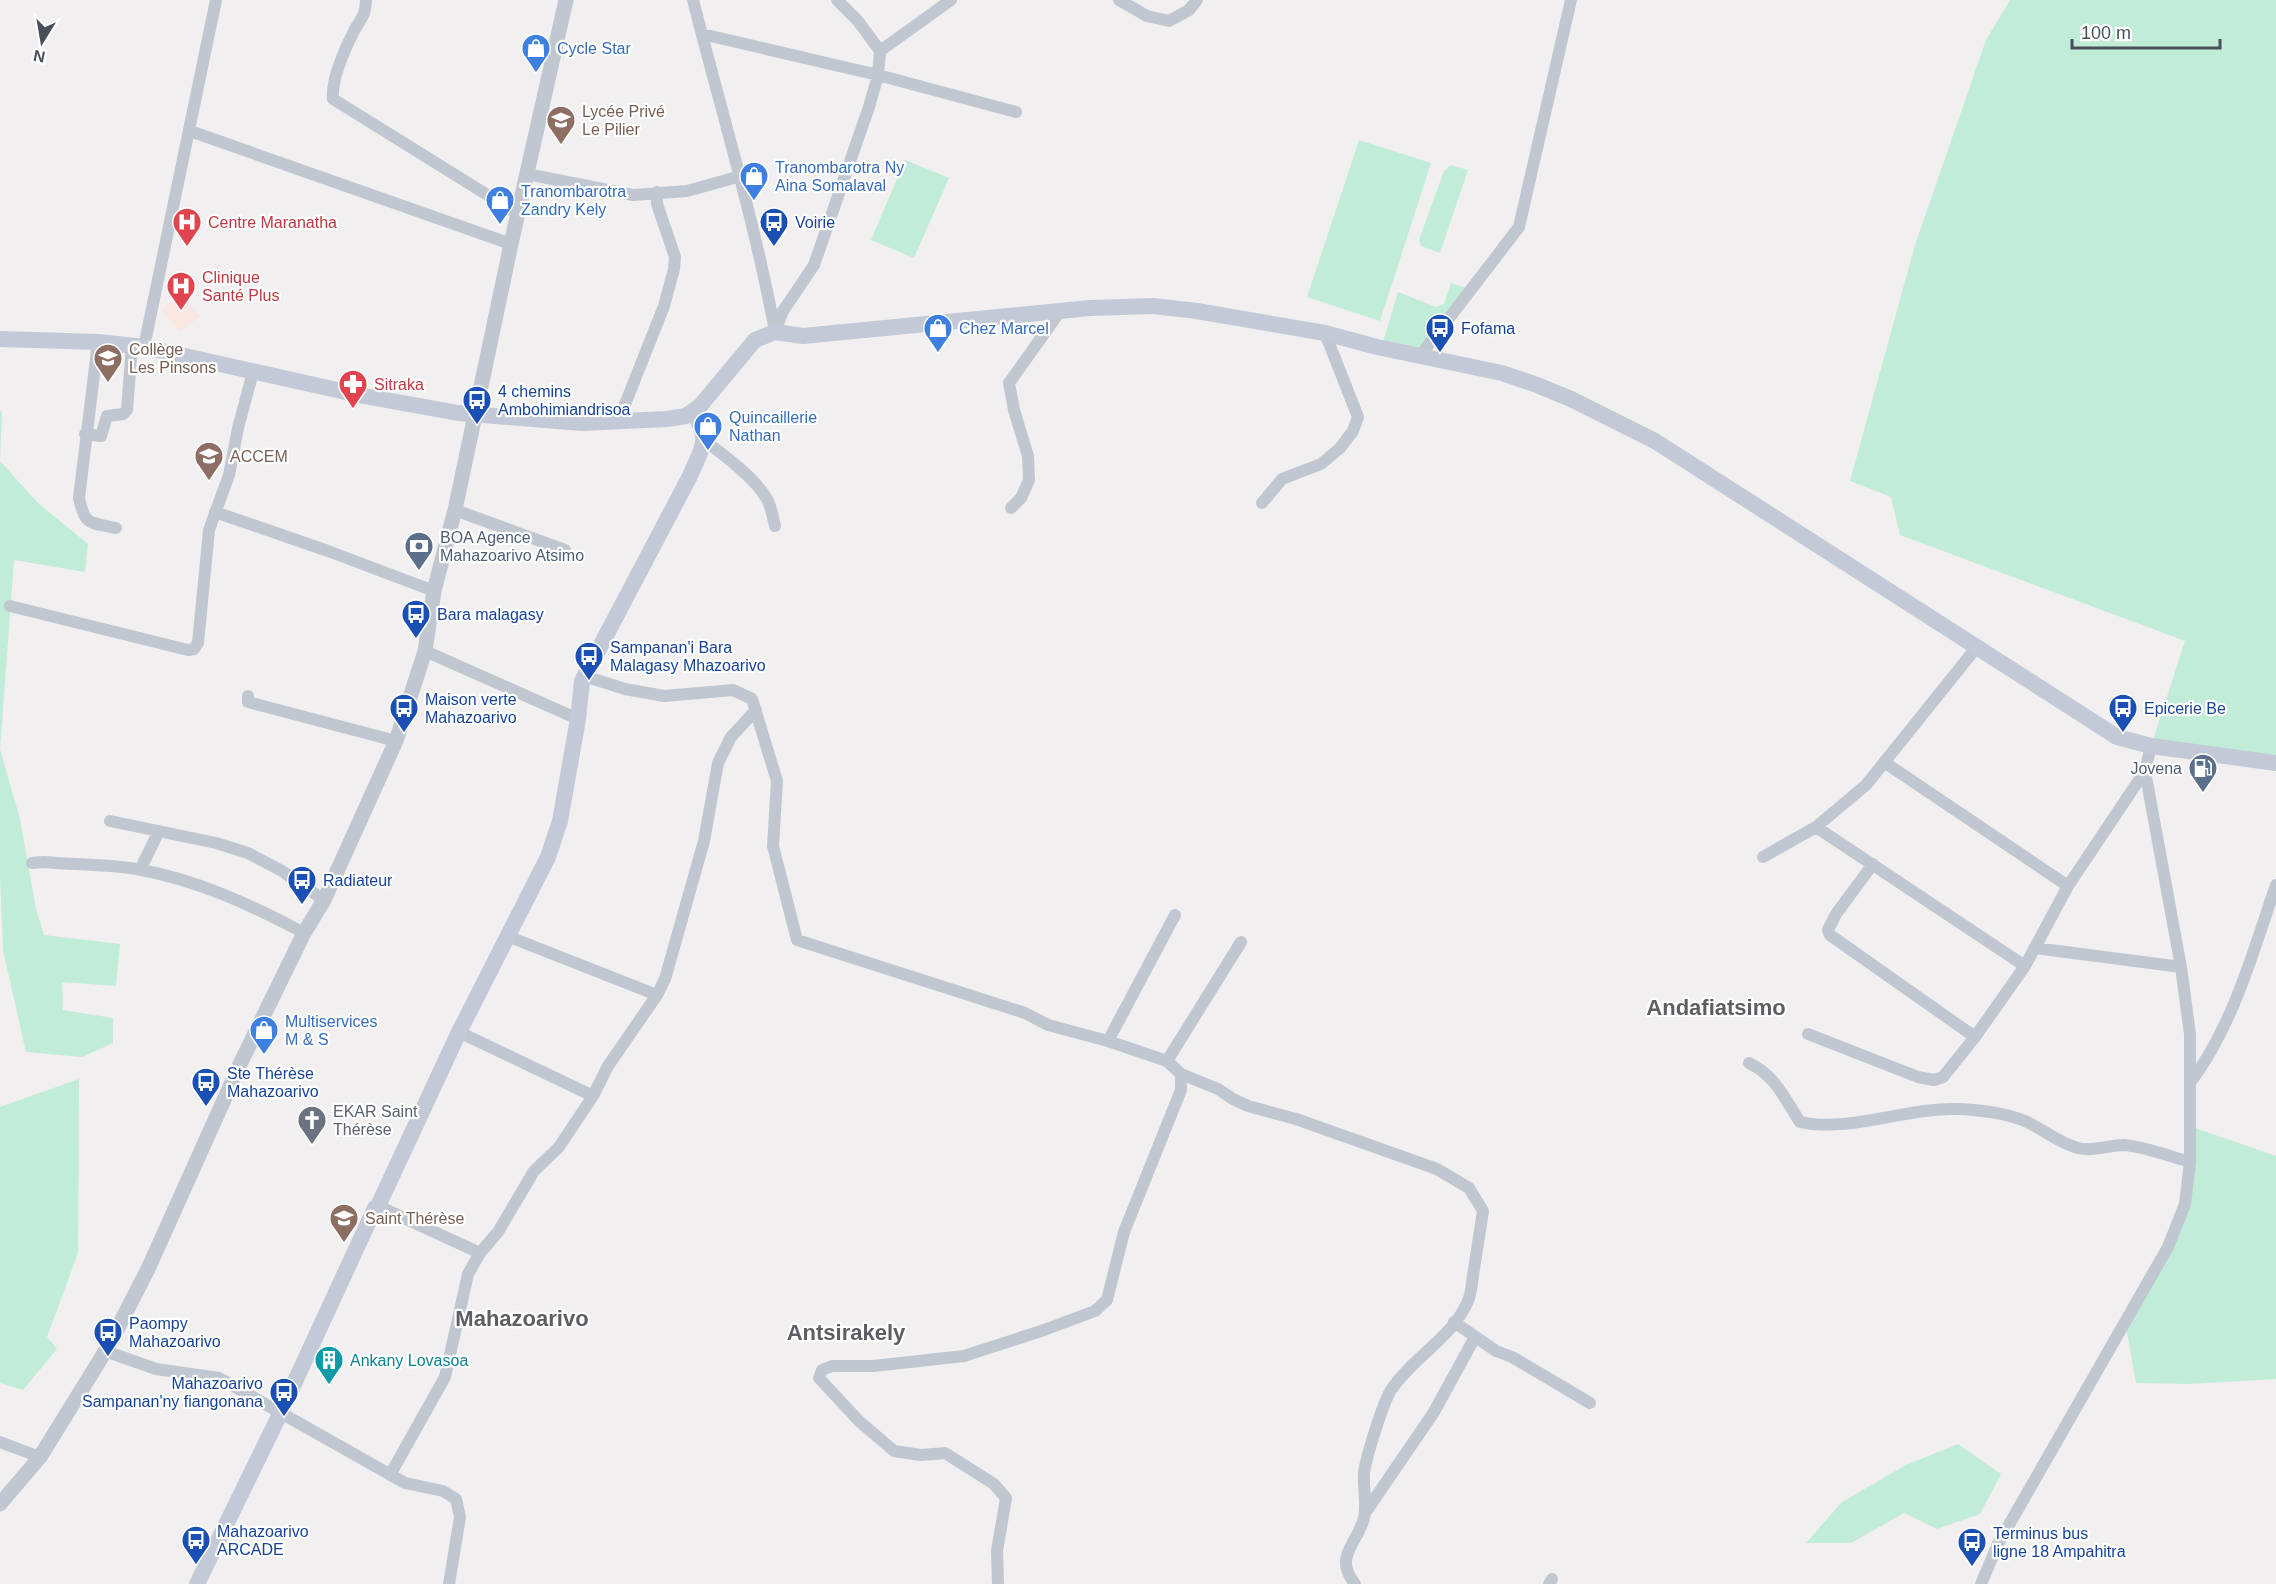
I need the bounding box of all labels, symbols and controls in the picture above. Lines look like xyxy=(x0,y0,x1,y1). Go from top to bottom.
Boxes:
north arrow xyxy=(12,12,72,72)
scale bar xyxy=(2072,12,2220,50)
text: 100 m xyxy=(2081,23,2131,43)
shop icon: Cycle Star xyxy=(520,32,552,74)
place label: Cycle Star xyxy=(557,40,631,57)
text: N xyxy=(32,47,47,66)
place label: Lycée Privé Le Pilier xyxy=(582,103,665,138)
school or university icon: Lycée Privé Le Pilier xyxy=(545,104,577,146)
place label: Tranombarotra Ny Aina Somalaval xyxy=(775,159,904,194)
shop icon: Tranombarotra Ny Aina Somalaval xyxy=(738,160,770,202)
place label: Tranombarotra Zandry Kely xyxy=(521,183,626,218)
shop icon: Tranombarotra Zandry Kely xyxy=(484,184,516,226)
hospital icon: Centre Maranatha xyxy=(171,206,203,248)
bus stop icon: Voirie xyxy=(758,206,790,248)
place label: Centre Maranatha xyxy=(208,214,337,231)
place label: Voirie xyxy=(795,214,835,231)
place label: Clinique Santé Plus xyxy=(202,269,279,304)
hospital icon: Clinique Santé Plus xyxy=(165,270,197,312)
shop icon: Chez Marcel xyxy=(922,312,954,354)
bus stop icon: Fofama xyxy=(1424,312,1456,354)
place label: Chez Marcel xyxy=(959,320,1049,337)
place label: Fofama xyxy=(1461,320,1515,337)
place label: Collège Les Pinsons xyxy=(129,341,216,376)
school or university icon: Collège Les Pinsons xyxy=(92,342,124,384)
pharmacy icon: Sitraka xyxy=(337,368,369,410)
place label: Sitraka xyxy=(374,376,424,393)
place label: 4 chemins Ambohimiandrisoa xyxy=(498,383,631,418)
bus stop icon: 4 chemins Ambohimiandrisoa xyxy=(461,384,493,426)
place label: Quincaillerie Nathan xyxy=(729,409,817,444)
shop icon: Quincaillerie Nathan xyxy=(692,410,724,452)
school or university icon: ACCEM xyxy=(193,440,225,482)
place label: ACCEM xyxy=(230,448,288,465)
place label: BOA Agence Mahazoarivo Atsimo xyxy=(440,529,584,564)
bank icon: BOA Agence Mahazoarivo Atsimo xyxy=(403,530,435,572)
bus stop icon: Bara malagasy xyxy=(400,598,432,640)
place label: Bara malagasy xyxy=(437,606,544,623)
place label: Sampanan'i Bara Malagasy Mhazoarivo xyxy=(610,639,766,674)
bus stop icon: Sampanan'i Bara Malagasy Mhazoarivo xyxy=(573,640,605,682)
place label: Maison verte Mahazoarivo xyxy=(425,691,517,726)
bus stop icon: Maison verte Mahazoarivo xyxy=(388,692,420,734)
bus stop icon: Epicerie Be xyxy=(2107,692,2139,734)
place label: Epicerie Be xyxy=(2144,700,2226,717)
fuel station icon: Jovena xyxy=(2187,752,2219,794)
place label: Jovena xyxy=(2130,760,2182,777)
bus stop icon: Radiateur xyxy=(286,864,318,906)
place label: Radiateur xyxy=(323,872,393,889)
district label: Andafiatsimo xyxy=(1646,995,1786,1020)
place label: Multiservices M & S xyxy=(285,1013,377,1048)
shop icon: Multiservices M & S xyxy=(248,1014,280,1056)
place label: Ste Thérèse Mahazoarivo xyxy=(227,1065,319,1100)
bus stop icon: Ste Thérèse Mahazoarivo xyxy=(190,1066,222,1108)
place label: EKAR Saint Thérèse xyxy=(333,1103,418,1138)
church icon: EKAR Saint Thérèse xyxy=(296,1104,328,1146)
school or university icon: Saint Thérèse xyxy=(328,1202,360,1244)
place label: Saint Thérèse xyxy=(365,1210,464,1227)
district label: Mahazoarivo xyxy=(455,1306,589,1331)
place label: Paompy Mahazoarivo xyxy=(129,1315,221,1350)
bus stop icon: Paompy Mahazoarivo xyxy=(92,1316,124,1358)
district label: Antsirakely xyxy=(787,1320,906,1345)
building icon: Ankany Lovasoa xyxy=(313,1344,345,1386)
place label: Ankany Lovasoa xyxy=(350,1352,468,1369)
place label: Mahazoarivo Sampanan'ny fiangonana xyxy=(82,1375,263,1410)
bus stop icon: Mahazoarivo Sampanan'ny fiangonana xyxy=(268,1376,300,1418)
place label: Mahazoarivo ARCADE xyxy=(217,1523,309,1558)
bus stop icon: Mahazoarivo ARCADE xyxy=(180,1524,212,1566)
place label: Terminus bus ligne 18 Ampahitra xyxy=(1993,1525,2126,1560)
bus stop icon: Terminus bus ligne 18 Ampahitra xyxy=(1956,1526,1988,1568)

